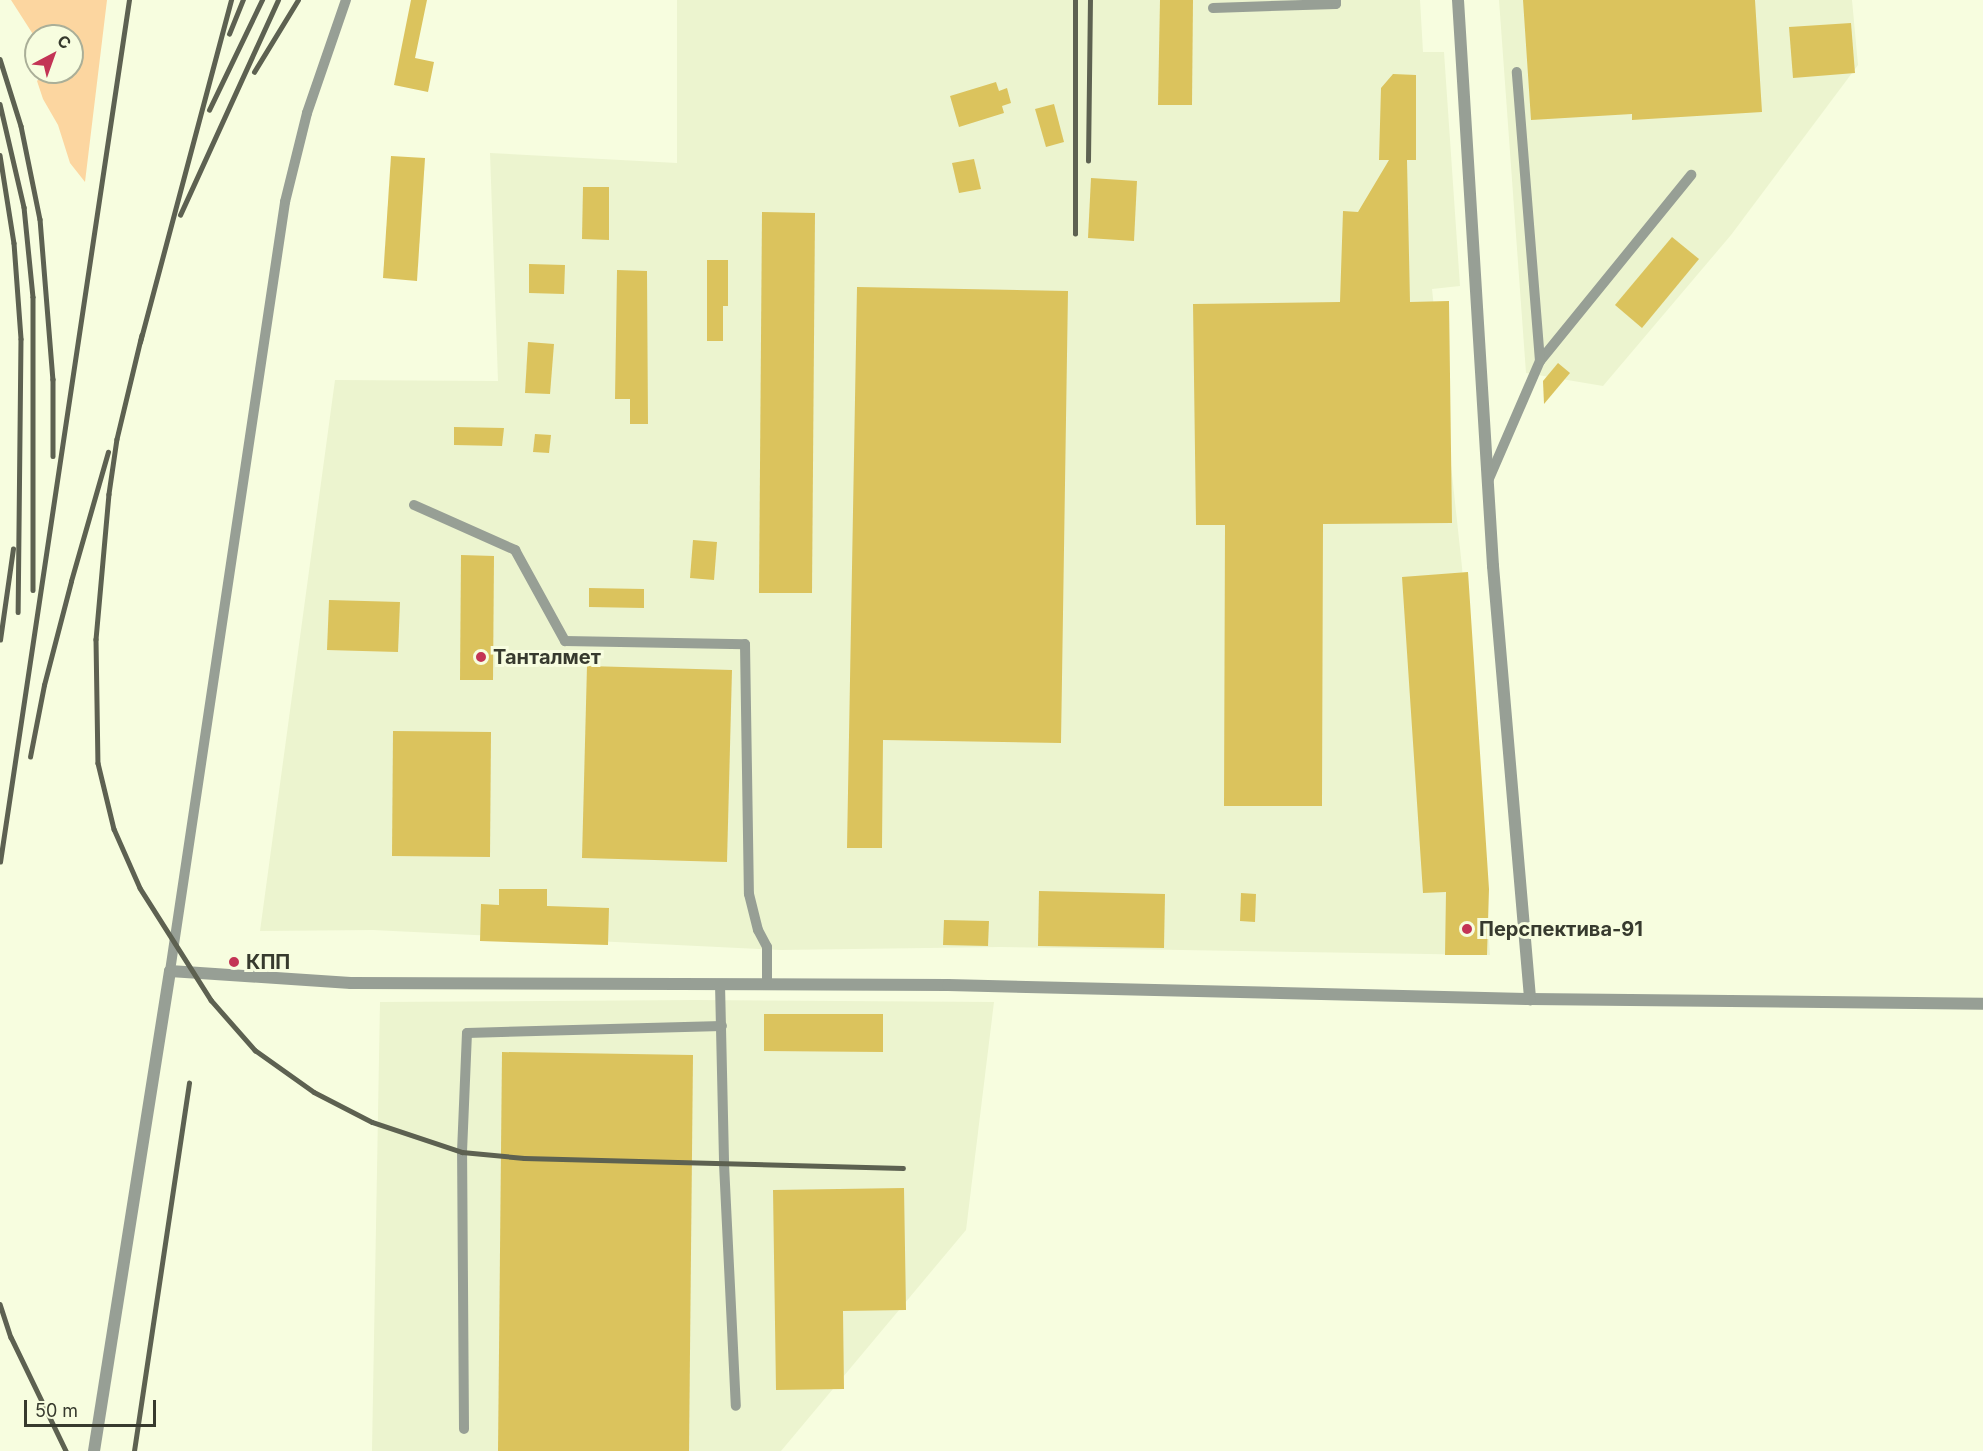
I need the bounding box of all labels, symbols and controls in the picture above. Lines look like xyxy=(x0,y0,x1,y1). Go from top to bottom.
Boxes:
north arrow xyxy=(24,24,84,84)
text: С xyxy=(53,30,76,53)
place label: Танталмет xyxy=(493,645,601,669)
marker: Танталмет xyxy=(474,650,488,664)
place label: Перспектива-91 xyxy=(1479,917,1643,941)
marker: Перспектива-91 xyxy=(1460,922,1474,936)
place label: КПП xyxy=(246,950,290,974)
marker: КПП xyxy=(227,955,241,969)
scale bar xyxy=(27,1388,159,1426)
text: 50 m xyxy=(35,1400,78,1421)

